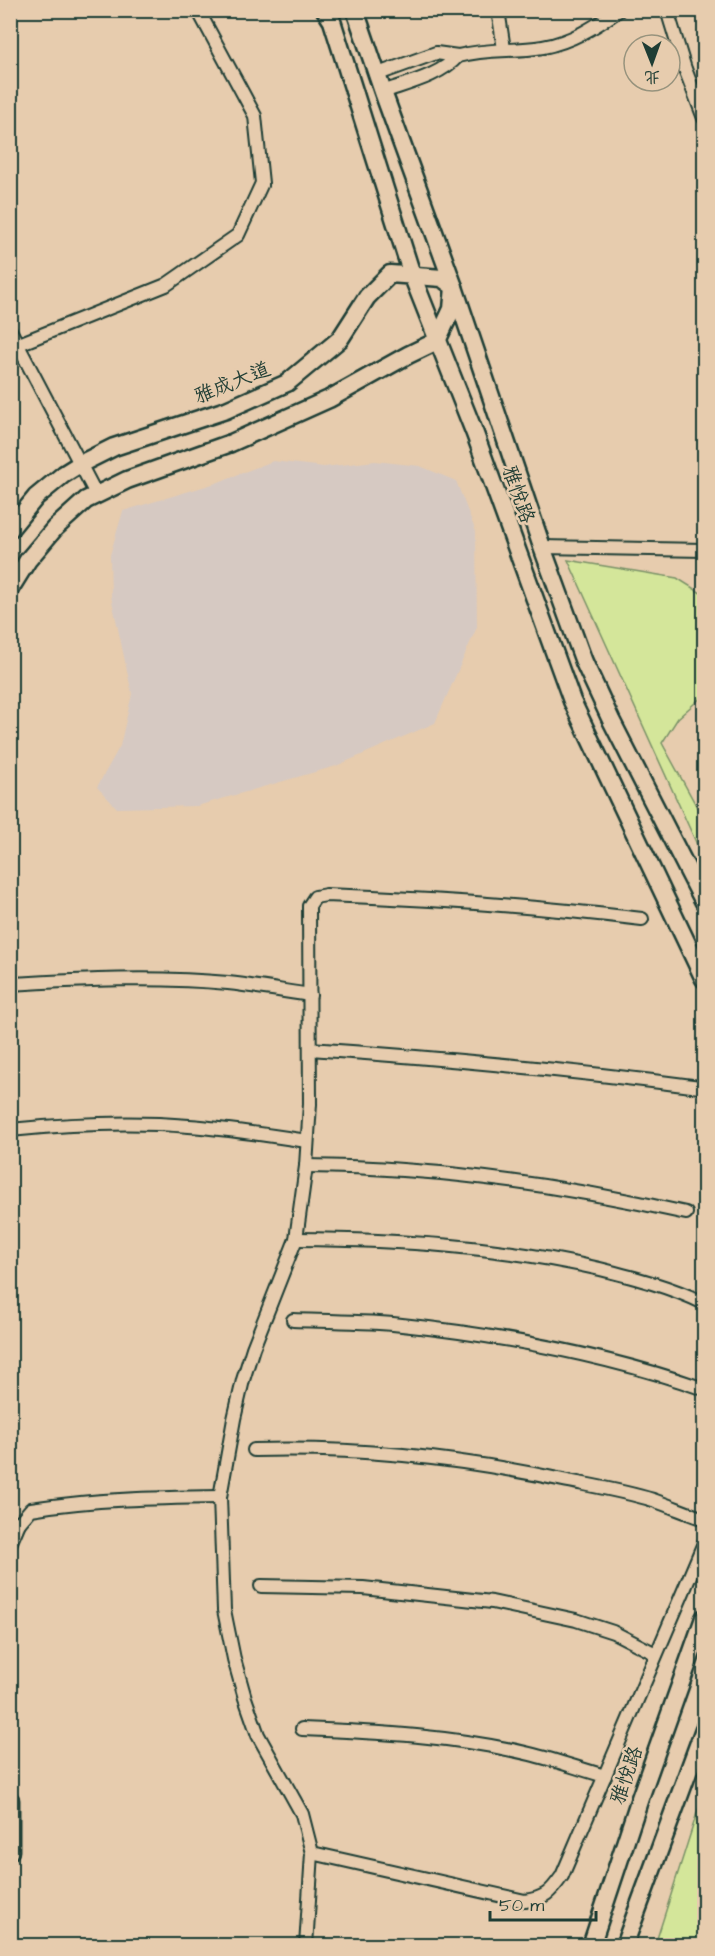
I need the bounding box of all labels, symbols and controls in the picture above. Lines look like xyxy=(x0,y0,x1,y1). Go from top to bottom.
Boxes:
north arrow xyxy=(622,33,682,93)
text: 北 xyxy=(644,66,660,88)
street label: 雅成大道 xyxy=(190,355,275,411)
street label: 雅悦路 xyxy=(495,461,542,528)
street label: 雅悦路 xyxy=(604,1741,650,1808)
scale bar xyxy=(490,1884,596,1922)
text: 50 m xyxy=(499,1893,544,1918)

